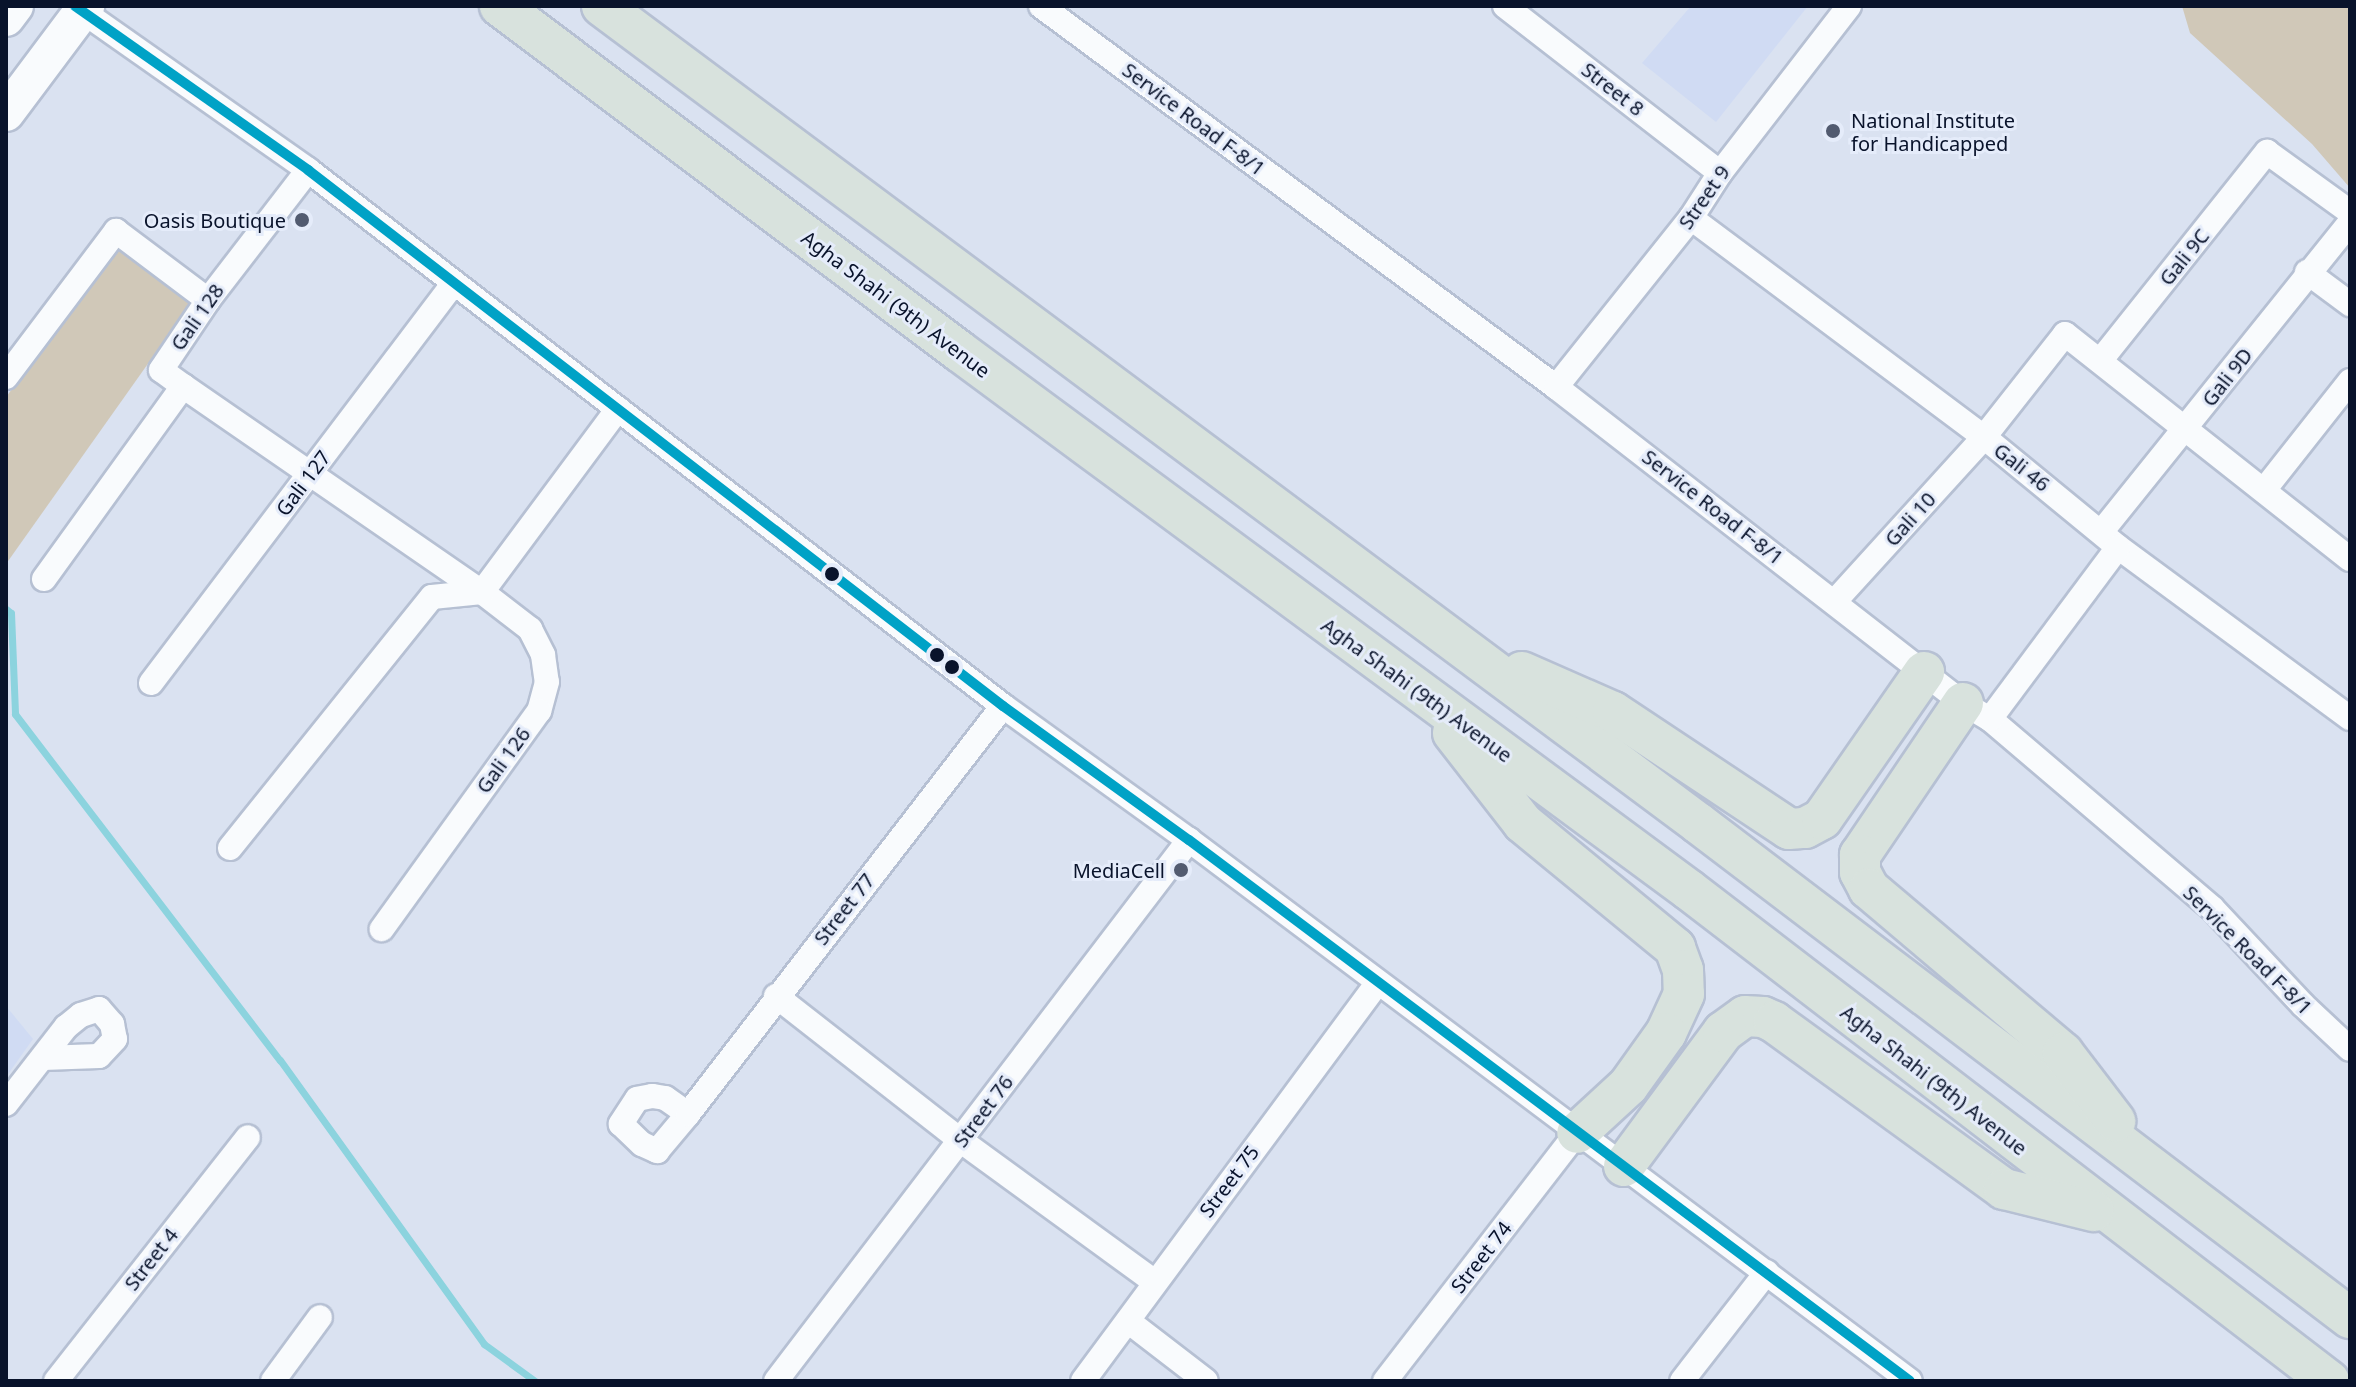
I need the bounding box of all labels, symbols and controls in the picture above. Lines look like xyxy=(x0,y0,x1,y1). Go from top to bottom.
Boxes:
street label: Street 8 xyxy=(1577,57,1649,121)
street label: Service Road F-8/1 xyxy=(1118,58,1270,180)
place label: National Institute for Handicapped xyxy=(1851,108,2015,155)
marker: National Institute for Handicapped xyxy=(1822,120,1844,142)
street label: Street 9 xyxy=(1673,160,1735,234)
place label: Oasis Boutique xyxy=(144,208,286,232)
marker: Oasis Boutique xyxy=(293,211,311,229)
street label: Gali 9C xyxy=(2154,224,2214,290)
street label: Agha Shahi (9th) Avenue xyxy=(797,225,995,383)
street label: Gali 128 xyxy=(165,279,229,355)
street label: Gali 9D xyxy=(2197,343,2257,411)
street label: Gali 46 xyxy=(1989,438,2055,496)
street label: Service Road F-8/1 xyxy=(1638,444,1788,570)
street label: Gali 127 xyxy=(271,446,335,520)
street label: Gali 10 xyxy=(1880,487,1940,551)
unlabelled marker xyxy=(824,566,840,582)
street label: Agha Shahi (9th) Avenue xyxy=(1317,613,1517,767)
unlabelled marker xyxy=(929,647,945,663)
unlabelled marker xyxy=(944,659,960,675)
street label: Gali 126 xyxy=(471,722,535,798)
place label: MediaCell xyxy=(1073,858,1165,882)
marker: MediaCell xyxy=(1172,861,1190,879)
street label: Street 77 xyxy=(809,869,879,949)
street label: Service Road F-8/1 xyxy=(2179,881,2317,1019)
street label: Agha Shahi (9th) Avenue xyxy=(1836,1000,2032,1160)
street label: Street 76 xyxy=(948,1070,1018,1152)
street label: Street 75 xyxy=(1194,1140,1264,1222)
street label: Street 74 xyxy=(1446,1217,1516,1297)
street label: Street 4 xyxy=(119,1223,183,1295)

